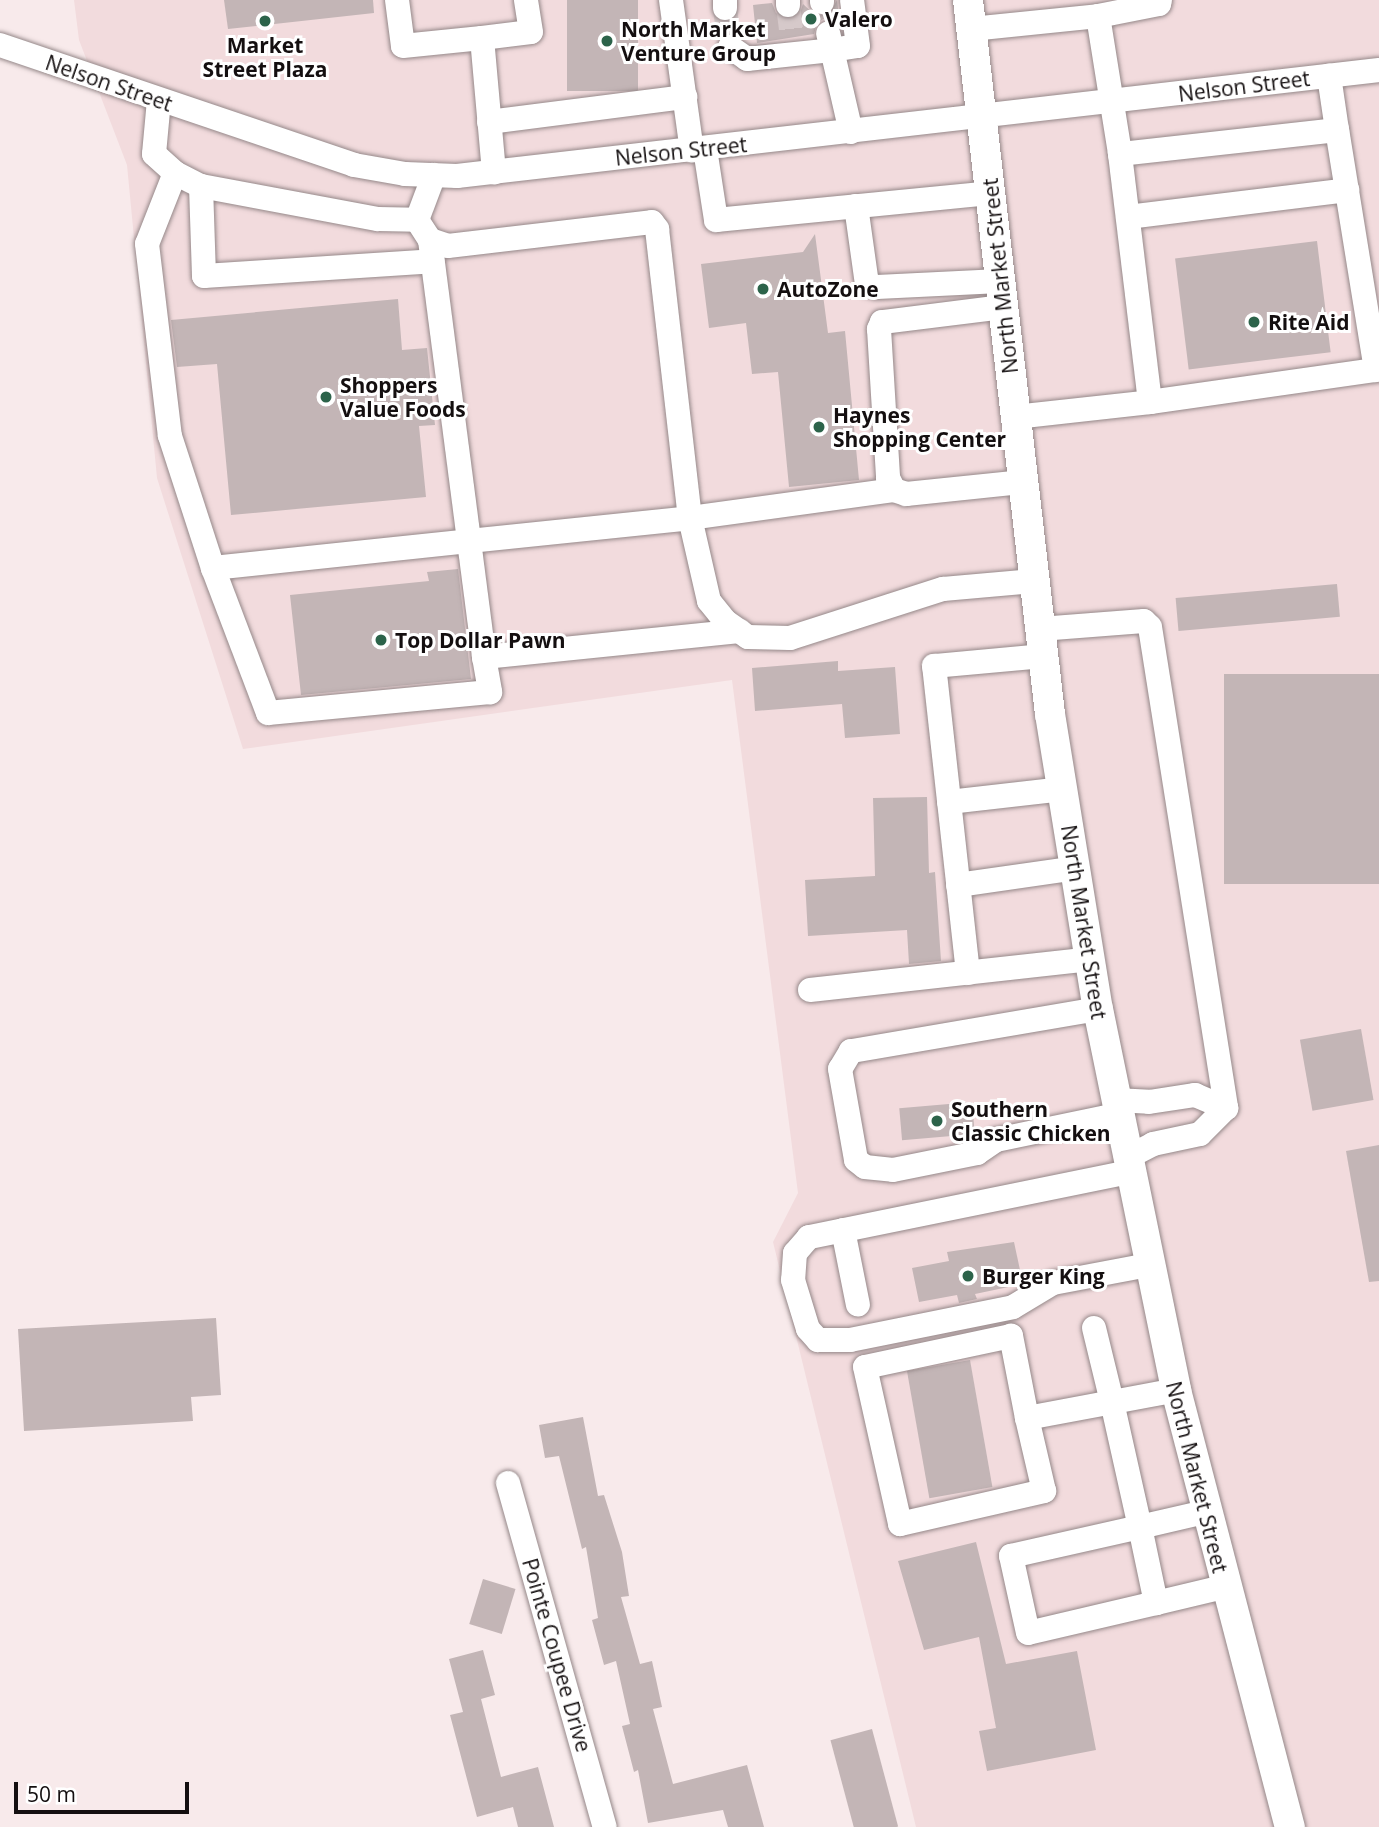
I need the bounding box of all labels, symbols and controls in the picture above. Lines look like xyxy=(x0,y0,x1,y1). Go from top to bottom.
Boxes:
place label: Valero xyxy=(825,6,893,32)
marker: Valero xyxy=(803,11,819,27)
marker: Market Street Plaza xyxy=(257,13,273,29)
place label: North Market Venture Group xyxy=(621,16,776,66)
place label: Market Street Plaza xyxy=(203,32,327,82)
marker: North Market Venture Group xyxy=(599,33,615,49)
street label: Nelson Street xyxy=(42,50,176,116)
street label: Nelson Street xyxy=(1177,65,1311,107)
street label: Nelson Street xyxy=(614,132,748,170)
street label: North Market Street xyxy=(977,177,1023,375)
place label: AutoZone xyxy=(777,276,879,302)
marker: AutoZone xyxy=(755,281,771,297)
place label: Rite Aid xyxy=(1268,309,1349,335)
marker: Rite Aid xyxy=(1246,314,1262,330)
place label: Shoppers Value Foods xyxy=(340,372,466,422)
marker: Shoppers Value Foods xyxy=(318,389,334,405)
place label: Haynes Shopping Center xyxy=(833,402,1006,452)
marker: Haynes Shopping Center xyxy=(811,419,827,435)
place label: Top Dollar Pawn xyxy=(395,627,566,653)
marker: Top Dollar Pawn xyxy=(373,632,389,648)
street label: North Market Street xyxy=(1056,823,1112,1021)
place label: Southern Classic Chicken xyxy=(951,1096,1111,1146)
marker: Southern Classic Chicken xyxy=(929,1113,945,1129)
place label: Burger King xyxy=(982,1263,1105,1289)
marker: Burger King xyxy=(960,1268,976,1284)
street label: North Market Street xyxy=(1161,1379,1233,1575)
street label: Pointe Coupee Drive xyxy=(517,1555,597,1755)
scale bar xyxy=(18,1768,192,1812)
text: 50 m xyxy=(27,1780,76,1808)

